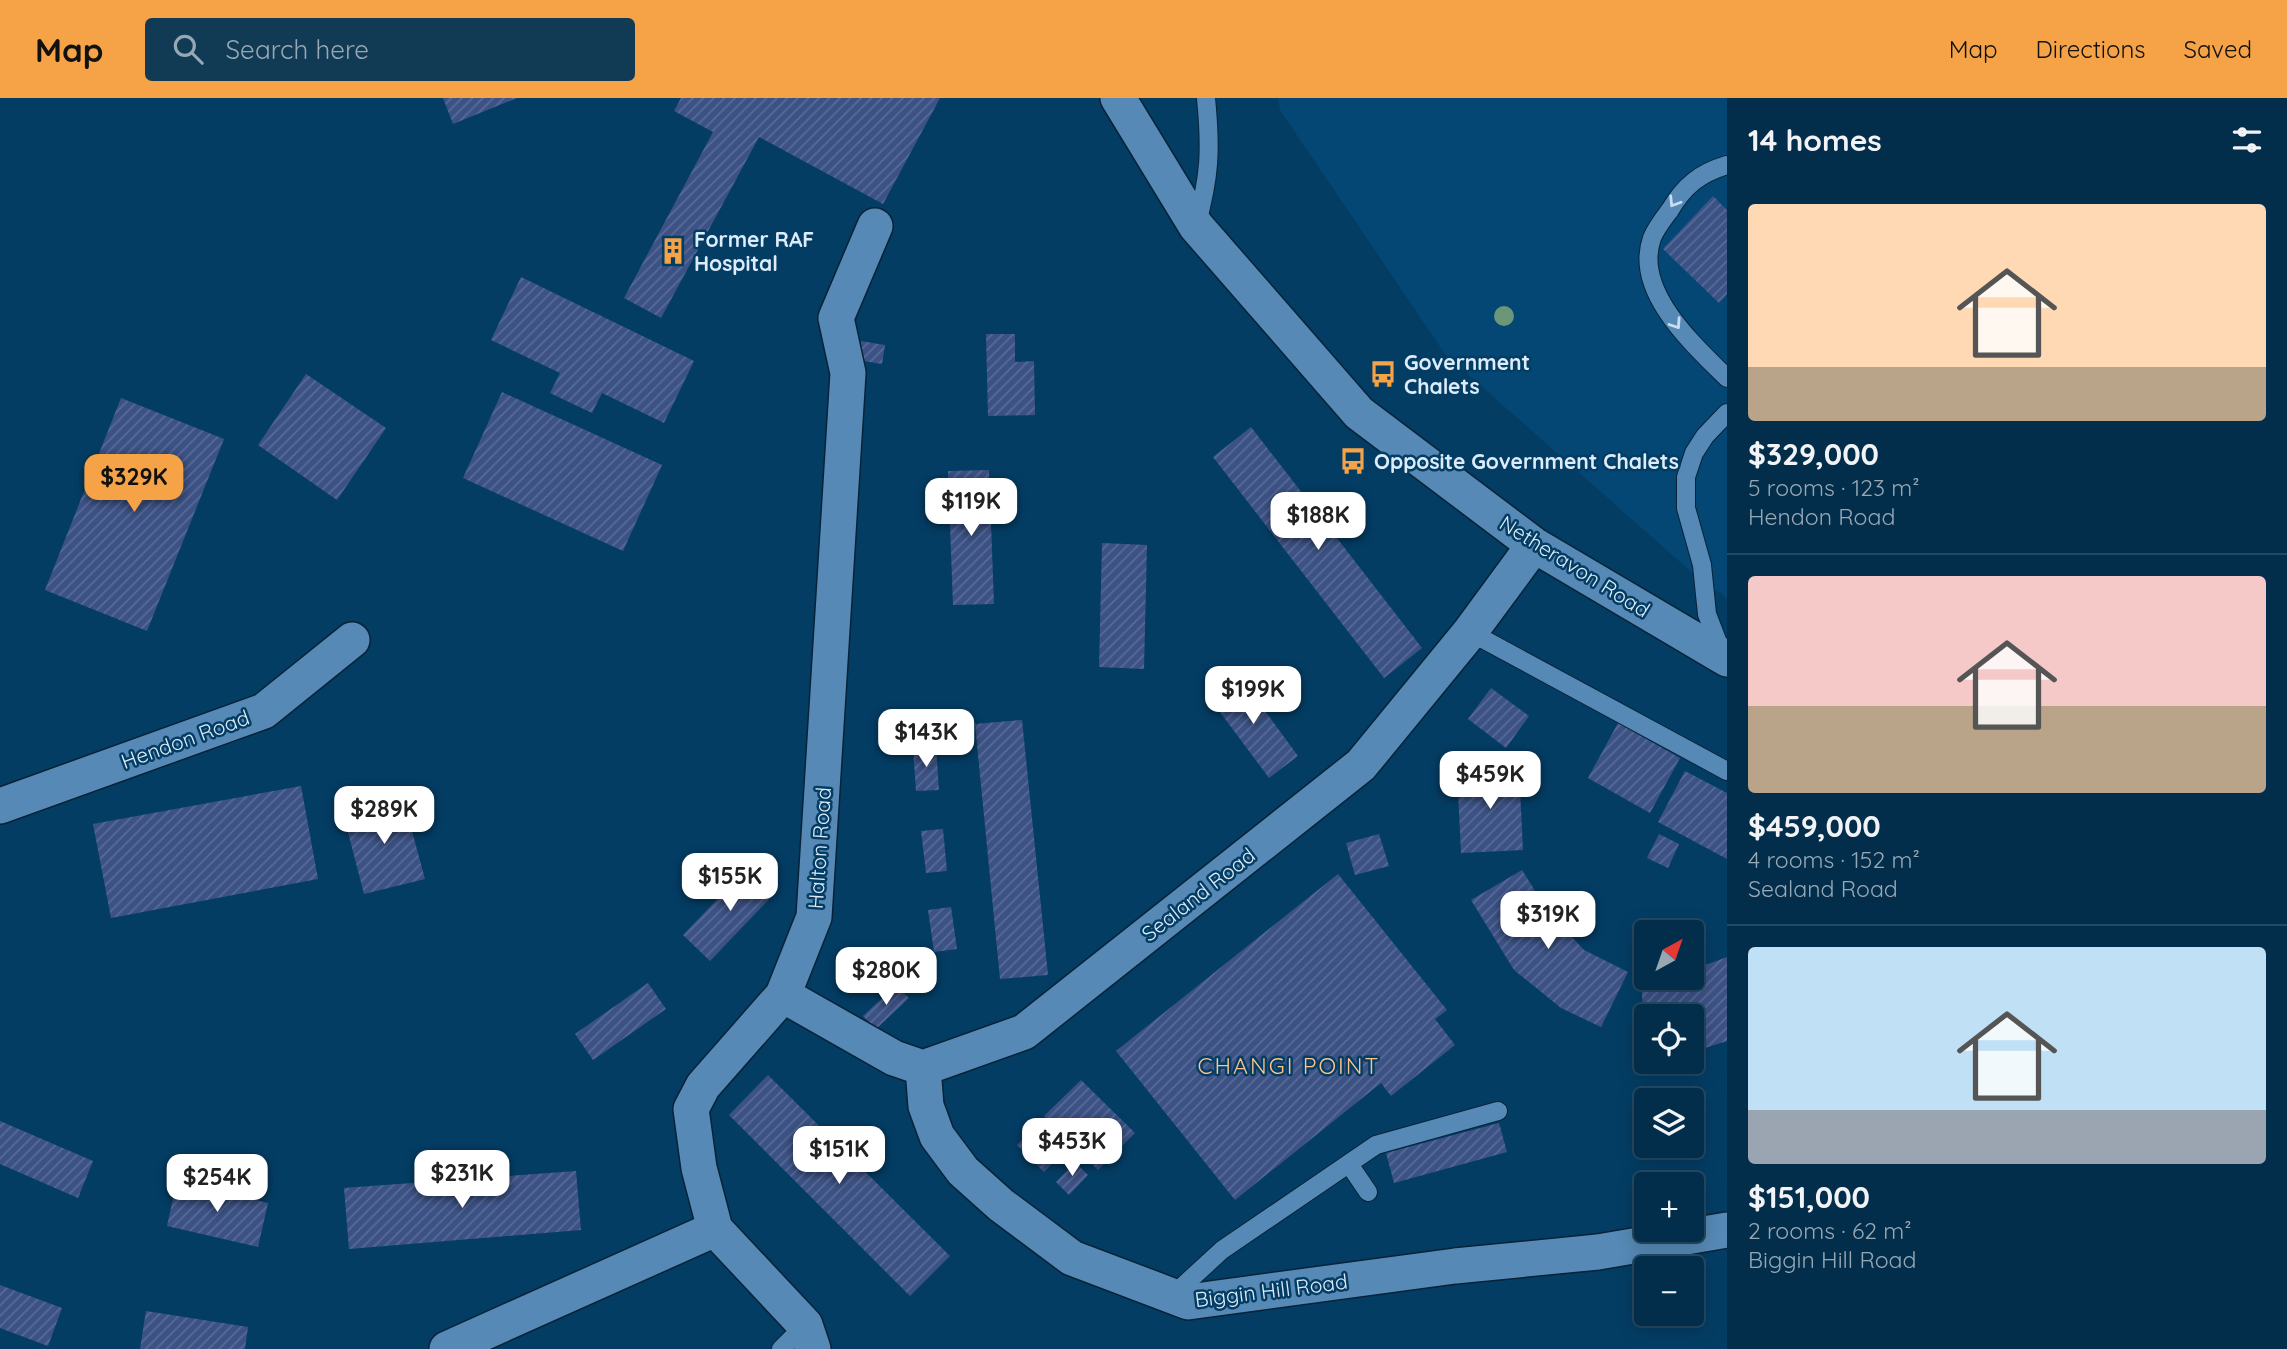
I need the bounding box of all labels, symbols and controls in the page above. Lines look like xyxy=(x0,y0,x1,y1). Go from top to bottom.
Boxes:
search box xyxy=(145,18,635,81)
text: Map xyxy=(35,29,103,70)
icon: search xyxy=(169,30,207,68)
text: Search here xyxy=(225,33,369,66)
text: Map xyxy=(1949,34,1998,64)
text: Directions xyxy=(2036,34,2146,64)
text: Saved xyxy=(2184,34,2252,64)
text: 14 homes xyxy=(1748,121,1882,159)
icon: filters xyxy=(2228,121,2266,159)
one-way arrow xyxy=(1670,195,1683,208)
place label: Former RAF Hospital xyxy=(694,226,814,276)
building icon: Former RAF Hospital xyxy=(658,236,688,266)
icon: home xyxy=(1944,250,2070,376)
one-way arrow xyxy=(1668,316,1681,329)
place label: Government Chalets xyxy=(1404,349,1530,399)
bus stop icon: Government Chalets xyxy=(1368,359,1398,389)
text: $329,000 xyxy=(1748,435,1879,473)
bus stop icon: Opposite Government Chalets xyxy=(1338,446,1368,476)
place label: Opposite Government Chalets xyxy=(1374,448,1679,474)
pin: $329K xyxy=(85,454,183,514)
text: $329K xyxy=(100,462,168,491)
text: 5 rooms · 123 m² xyxy=(1748,473,1920,502)
pin: $119K xyxy=(922,478,1020,538)
text: $119K xyxy=(941,486,1001,515)
pin: $188K xyxy=(1269,492,1367,552)
text: $188K xyxy=(1287,500,1349,529)
text: Hendon Road xyxy=(1748,502,1895,531)
street label: Netheravon Road xyxy=(1495,509,1655,623)
icon: home xyxy=(1944,622,2070,748)
pin: $199K xyxy=(1204,666,1302,726)
text: $199K xyxy=(1221,674,1285,703)
street label: Hendon Road xyxy=(117,704,253,774)
pin: $143K xyxy=(877,710,975,769)
text: $143K xyxy=(894,717,958,746)
pin: $459K xyxy=(1441,752,1539,811)
text: $459K xyxy=(1456,759,1524,788)
pin: $289K xyxy=(335,786,433,846)
street label: Halton Road xyxy=(802,786,836,910)
text: $289K xyxy=(350,794,418,823)
text: $459,000 xyxy=(1748,807,1881,845)
street label: Sealand Road xyxy=(1136,842,1260,946)
text: 4 rooms · 152 m² xyxy=(1748,845,1920,874)
pin: $155K xyxy=(681,854,779,913)
text: $155K xyxy=(698,861,762,890)
text: Sealand Road xyxy=(1748,874,1898,903)
pin: $319K xyxy=(1499,892,1597,951)
text: $319K xyxy=(1516,899,1580,928)
north arrow xyxy=(1634,920,1704,990)
map controls xyxy=(1634,920,1704,1326)
pin: $280K xyxy=(837,948,935,1007)
text: $280K xyxy=(852,955,920,984)
icon: home xyxy=(1944,993,2070,1119)
button: locate xyxy=(1634,1004,1704,1074)
district label: CHANGI POINT xyxy=(1198,1051,1380,1080)
button: layers xyxy=(1634,1088,1704,1158)
pin: $453K xyxy=(1023,1118,1121,1178)
pin: $151K xyxy=(790,1126,888,1186)
text: $453K xyxy=(1038,1126,1106,1155)
text: $151K xyxy=(809,1134,869,1163)
pin: $231K xyxy=(413,1150,511,1210)
pin: $254K xyxy=(168,1154,266,1214)
text: $231K xyxy=(430,1158,494,1187)
text: $254K xyxy=(183,1162,251,1191)
button: + xyxy=(1634,1172,1704,1242)
text: $151,000 xyxy=(1748,1178,1870,1216)
text: 2 rooms · 62 m² xyxy=(1748,1216,1912,1245)
text: Biggin Hill Road xyxy=(1748,1245,1917,1274)
button: − xyxy=(1634,1256,1704,1326)
street label: Biggin Hill Road xyxy=(1193,1268,1349,1312)

